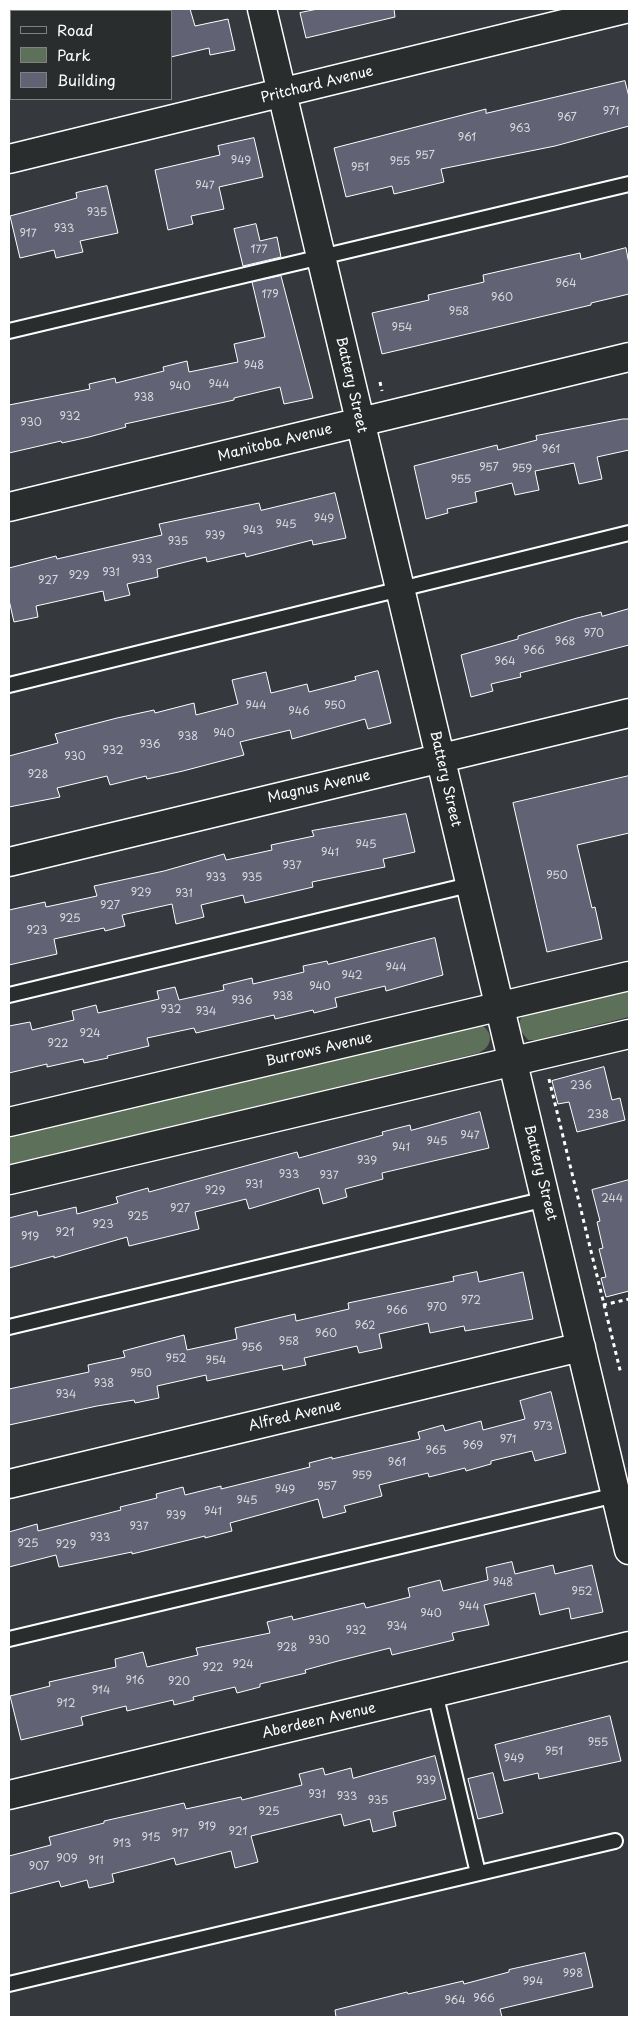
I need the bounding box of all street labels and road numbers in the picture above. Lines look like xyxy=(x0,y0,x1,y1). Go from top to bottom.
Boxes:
street label: Pritchard Avenue xyxy=(259,63,375,107)
street label: Battery Street xyxy=(332,335,370,435)
street label: Manitoba Avenue xyxy=(216,421,334,465)
street label: Battery Street xyxy=(426,729,464,829)
street label: Magnus Avenue xyxy=(266,767,372,807)
street label: Burrows Avenue xyxy=(264,1030,374,1070)
street label: Battery Street xyxy=(520,1123,560,1223)
street label: Alfred Avenue xyxy=(247,1397,343,1435)
street label: Aberdeen Avenue xyxy=(261,1700,377,1742)

